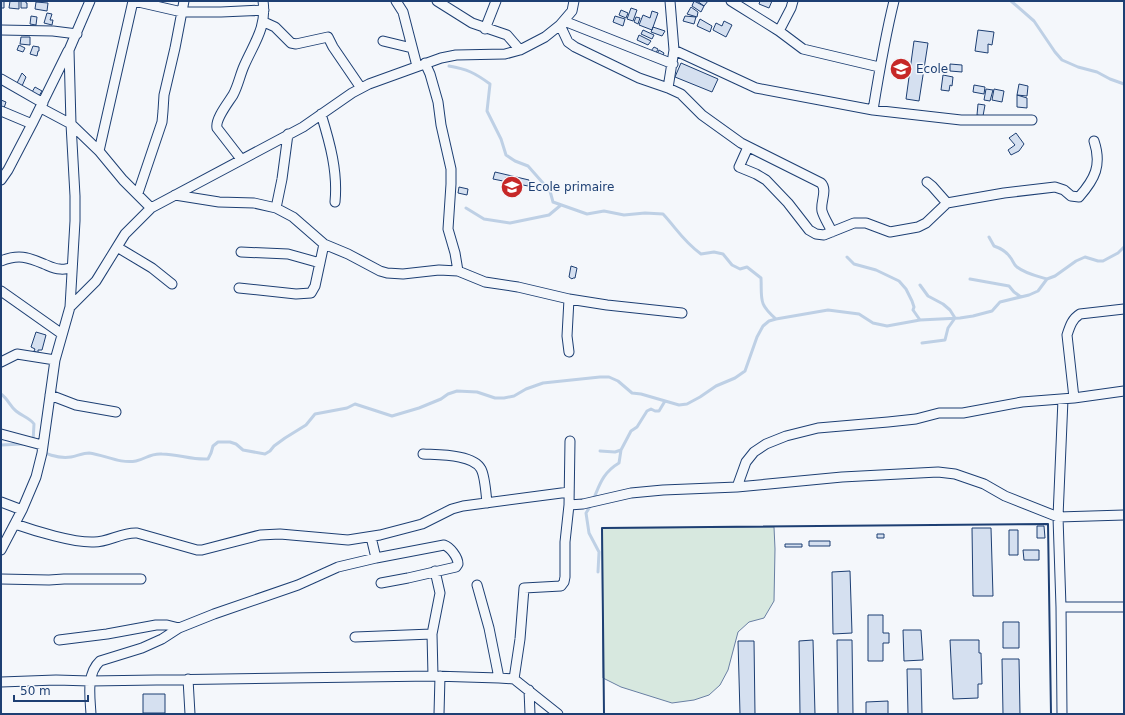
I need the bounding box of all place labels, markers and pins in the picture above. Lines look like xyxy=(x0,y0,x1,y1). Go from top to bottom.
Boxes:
school or university icon: Ecole xyxy=(888,56,914,82)
place label: Ecole xyxy=(916,62,948,76)
school or university icon: Ecole primaire xyxy=(499,174,525,200)
place label: Ecole primaire xyxy=(528,180,614,194)

